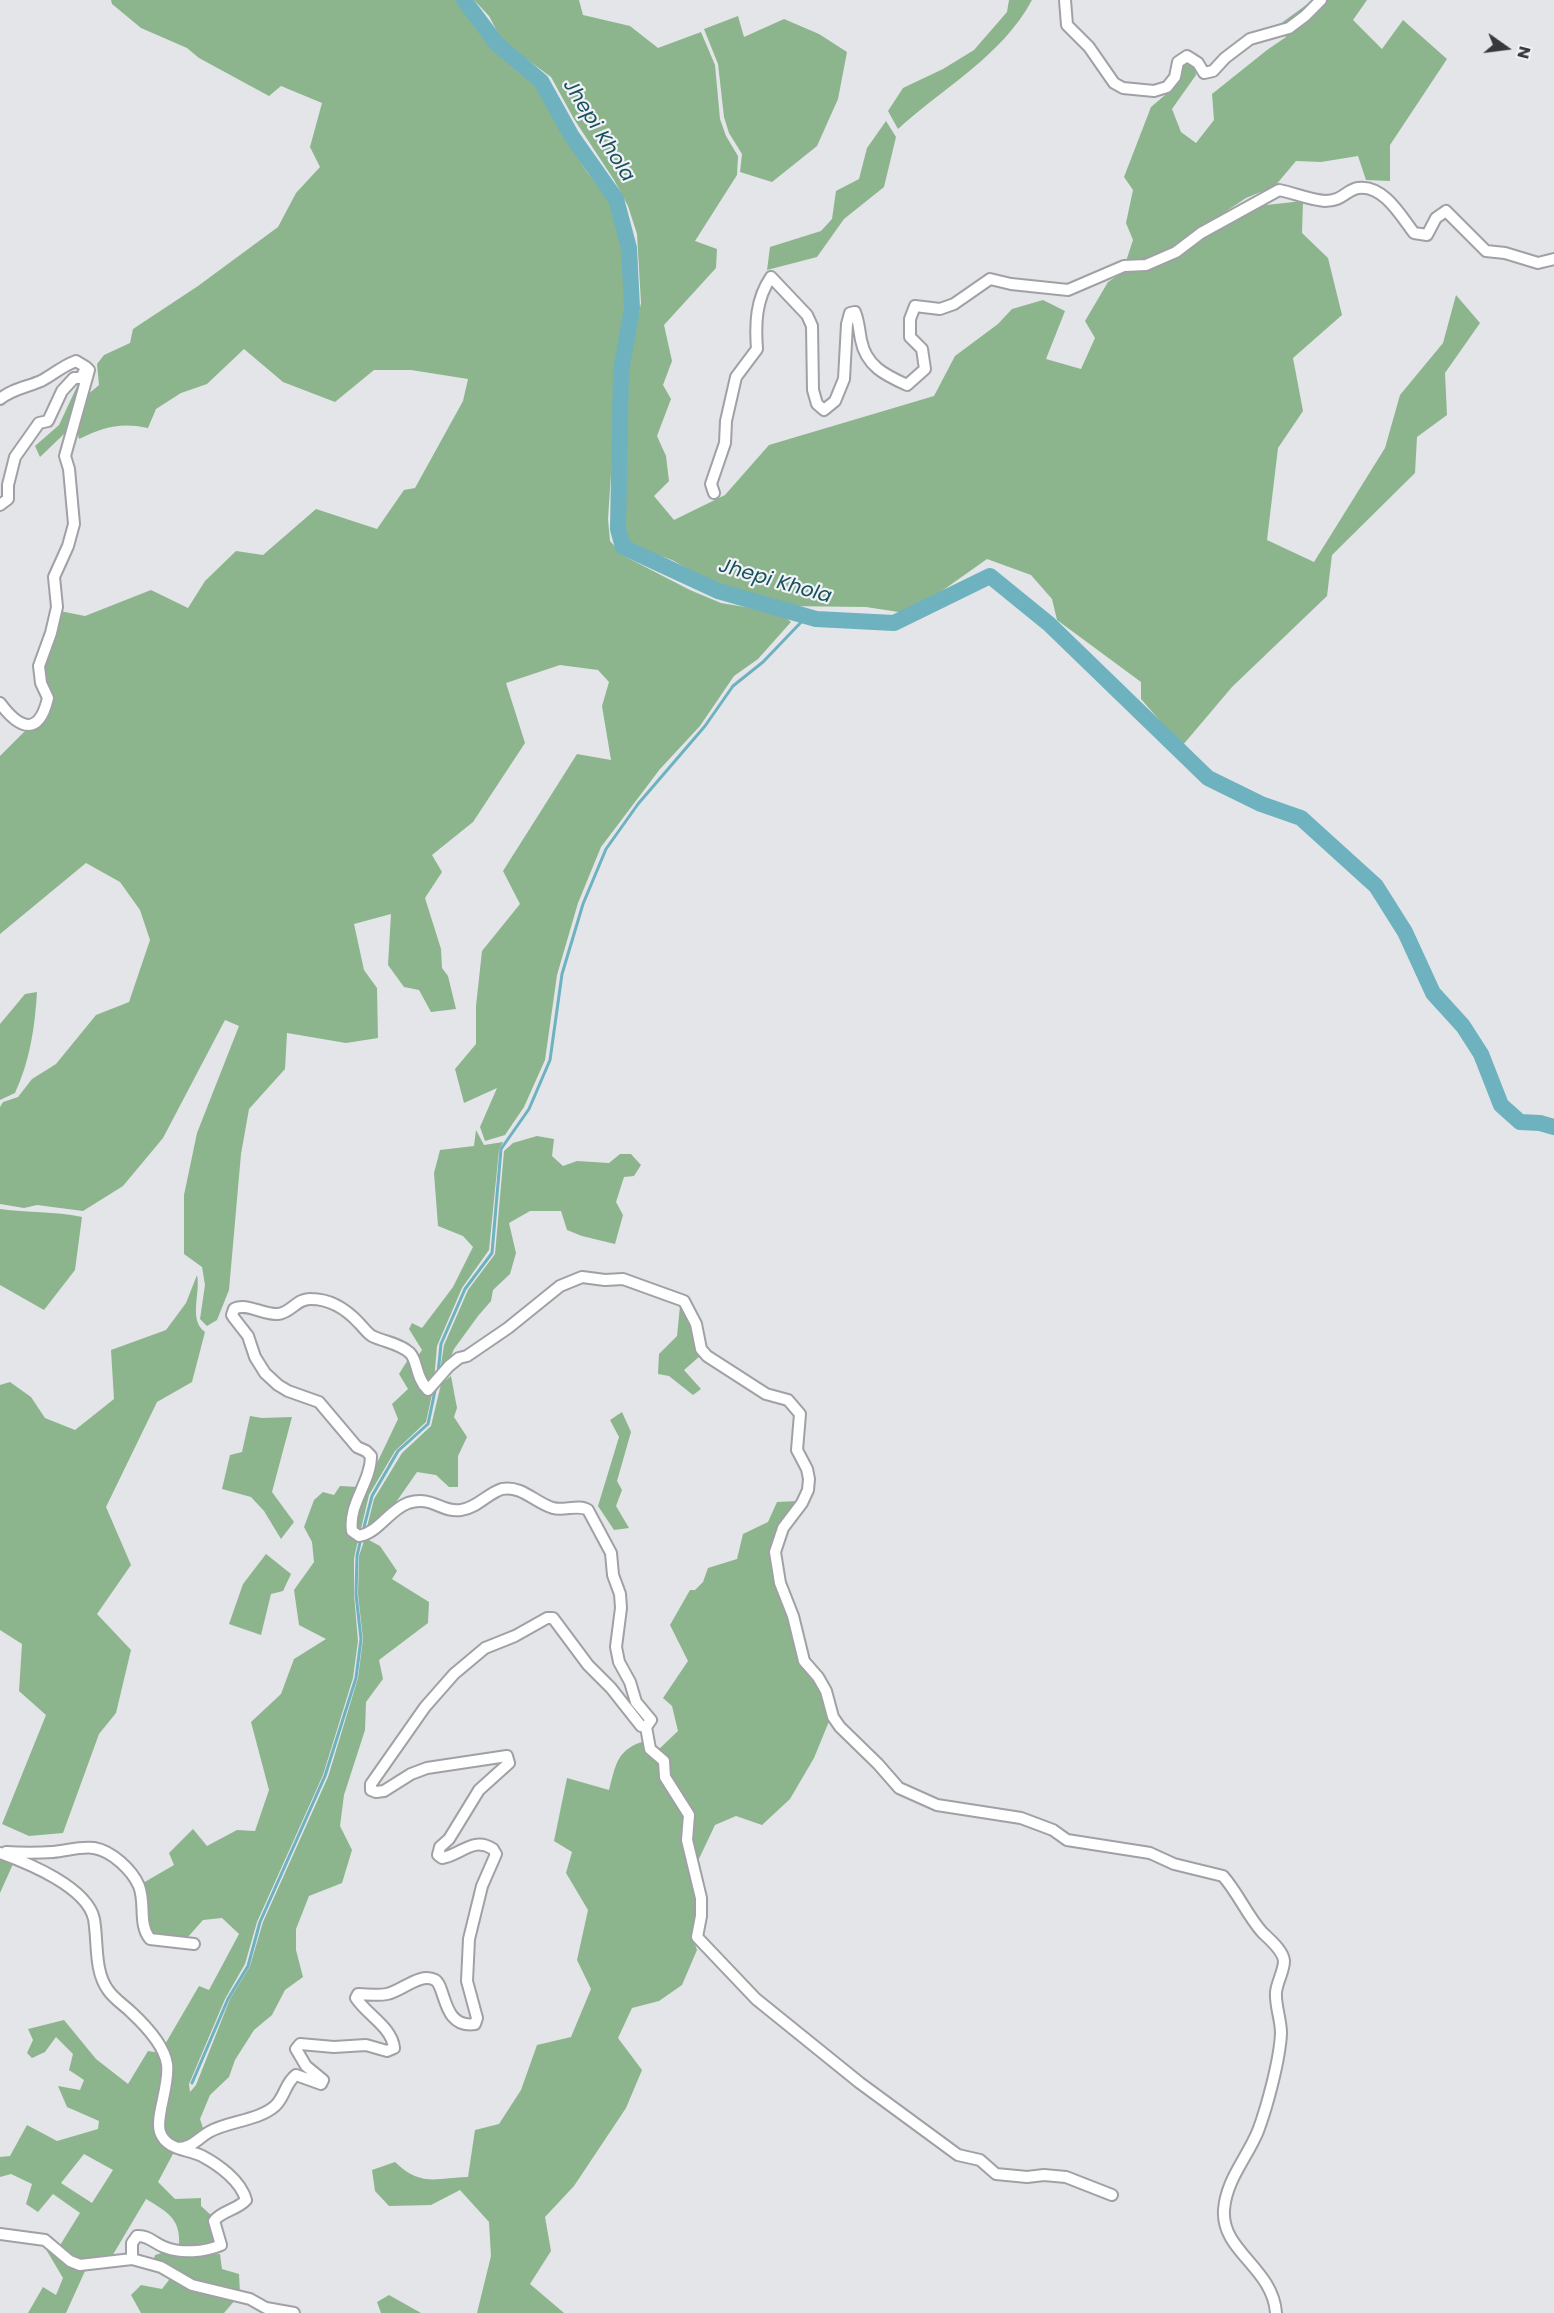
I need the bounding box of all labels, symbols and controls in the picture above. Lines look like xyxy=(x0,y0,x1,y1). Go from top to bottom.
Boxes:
north arrow xyxy=(1476,18,1536,78)
text: N xyxy=(1511,44,1537,61)
water label: Jhepi Khola xyxy=(557,75,639,187)
water label: Jhepi Khola xyxy=(716,554,834,610)

